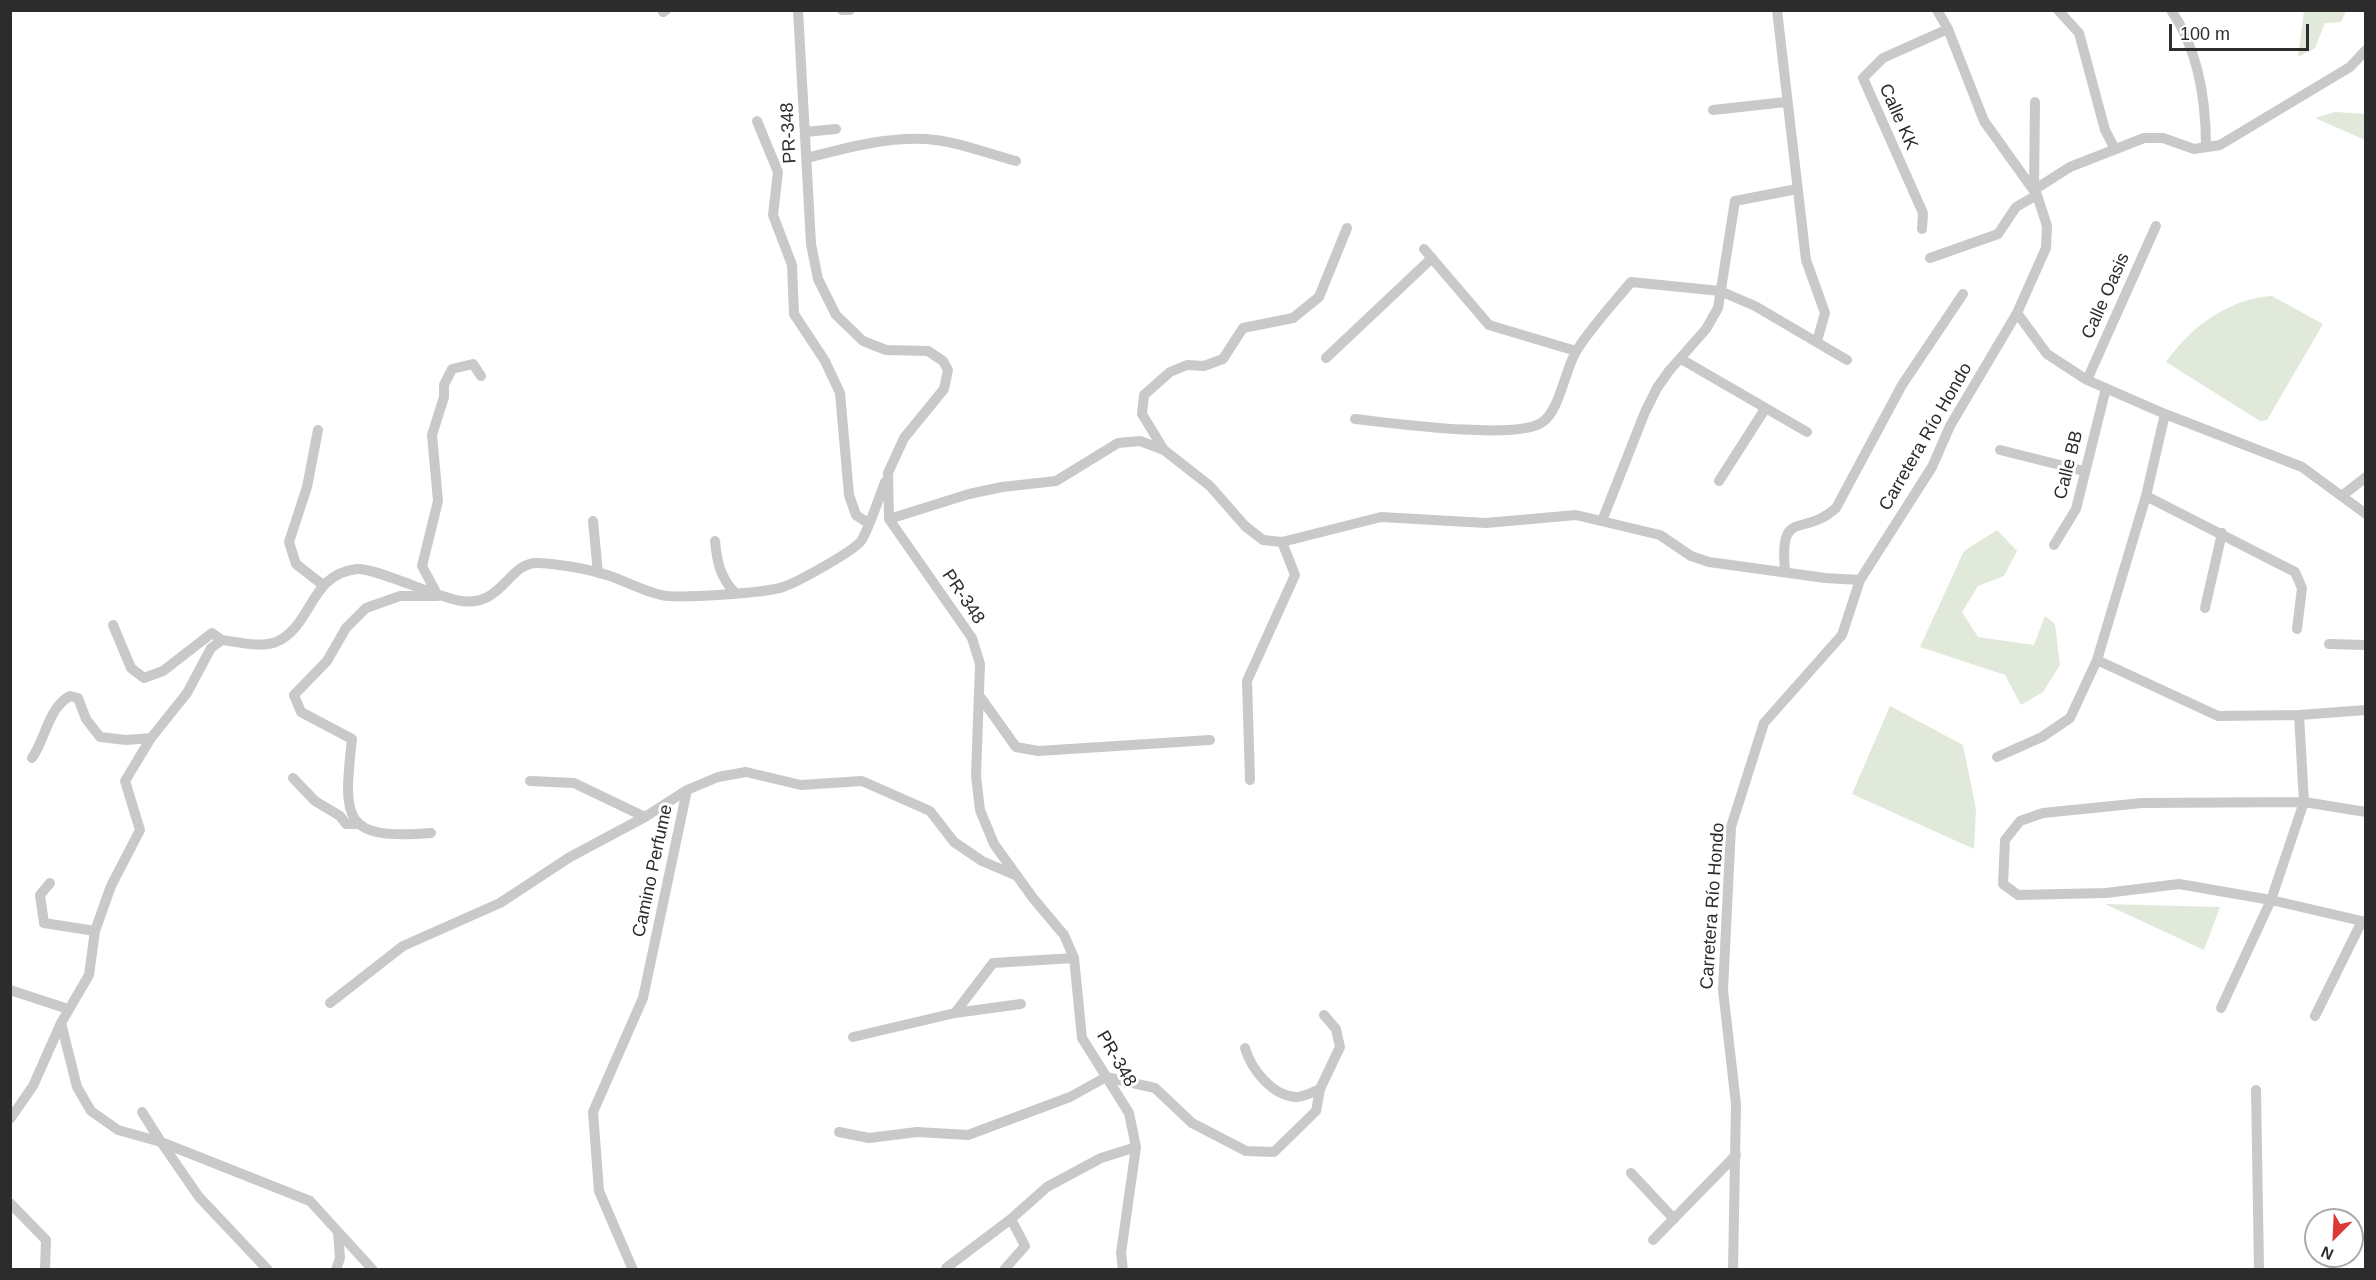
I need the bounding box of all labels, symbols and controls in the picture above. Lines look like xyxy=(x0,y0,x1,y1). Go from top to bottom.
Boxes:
scale bar xyxy=(2172,12,2312,50)
text: 100 m xyxy=(2180,24,2230,44)
street label: Calle KK xyxy=(1874,81,1922,153)
street label: PR-348 xyxy=(777,102,801,164)
street label: Calle Oasis xyxy=(2077,250,2135,342)
street label: Carretera Río Hondo xyxy=(1875,359,1977,515)
street label: Calle BB xyxy=(2050,428,2088,502)
street label: PR-348 xyxy=(937,566,989,628)
street label: Camino Perfume xyxy=(628,803,678,939)
street label: Carretera Río Hondo xyxy=(1696,822,1730,990)
street label: PR-348 xyxy=(1091,1027,1141,1091)
north arrow xyxy=(2304,1208,2364,1268)
text: N xyxy=(2319,1243,2336,1263)

